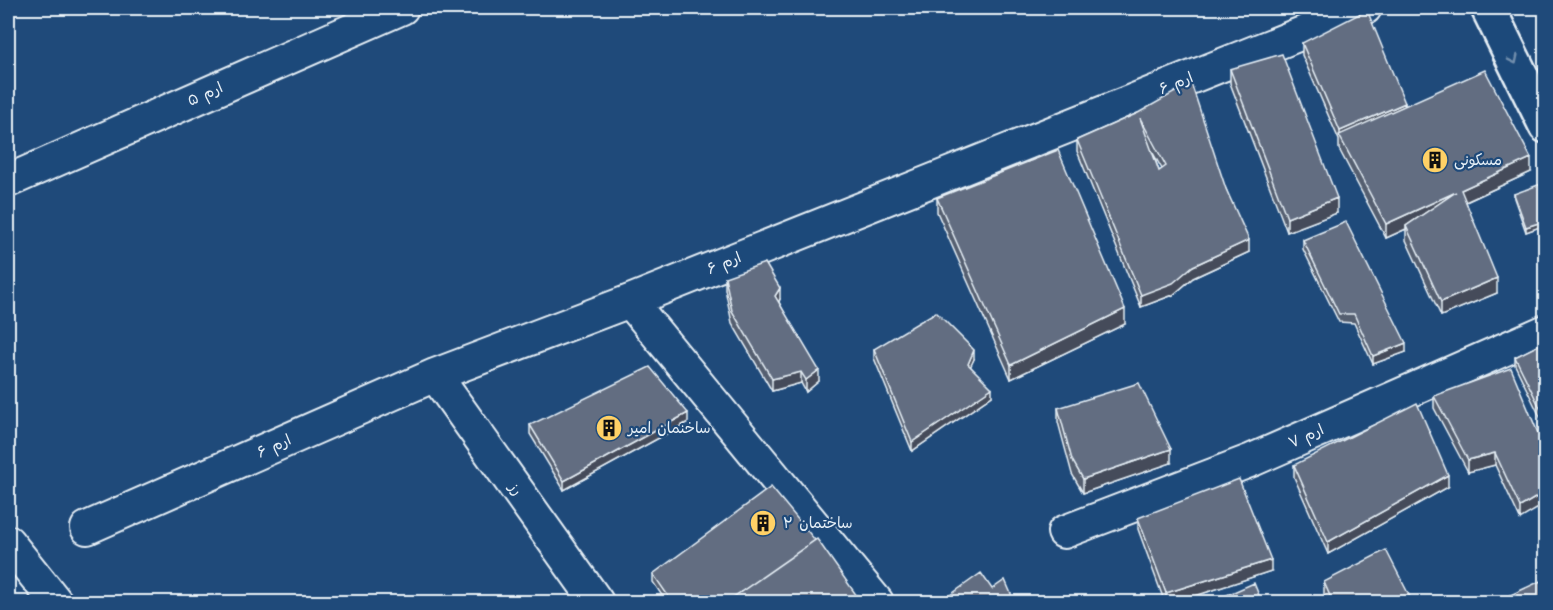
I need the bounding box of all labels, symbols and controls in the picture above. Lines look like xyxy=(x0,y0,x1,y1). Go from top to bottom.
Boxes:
one-way arrow xyxy=(1507,54,1518,64)
street label: ارم ۶ xyxy=(1155,66,1197,102)
street label: ارم ۵ xyxy=(184,76,227,113)
building icon: مسکونی xyxy=(1420,145,1450,175)
place label: مسکونی xyxy=(1454,149,1502,173)
street label: ارم ۶ xyxy=(703,246,745,282)
building icon: ساخنمان امیر xyxy=(594,413,624,443)
place label: ساخنمان امیر xyxy=(626,417,711,441)
street label: ارم ۷ xyxy=(1285,418,1328,455)
street label: ارم ۶ xyxy=(253,429,295,465)
street label: رز xyxy=(501,477,528,501)
building icon: ساختمان ۲ xyxy=(748,508,778,538)
place label: ساختمان ۲ xyxy=(783,512,853,536)

